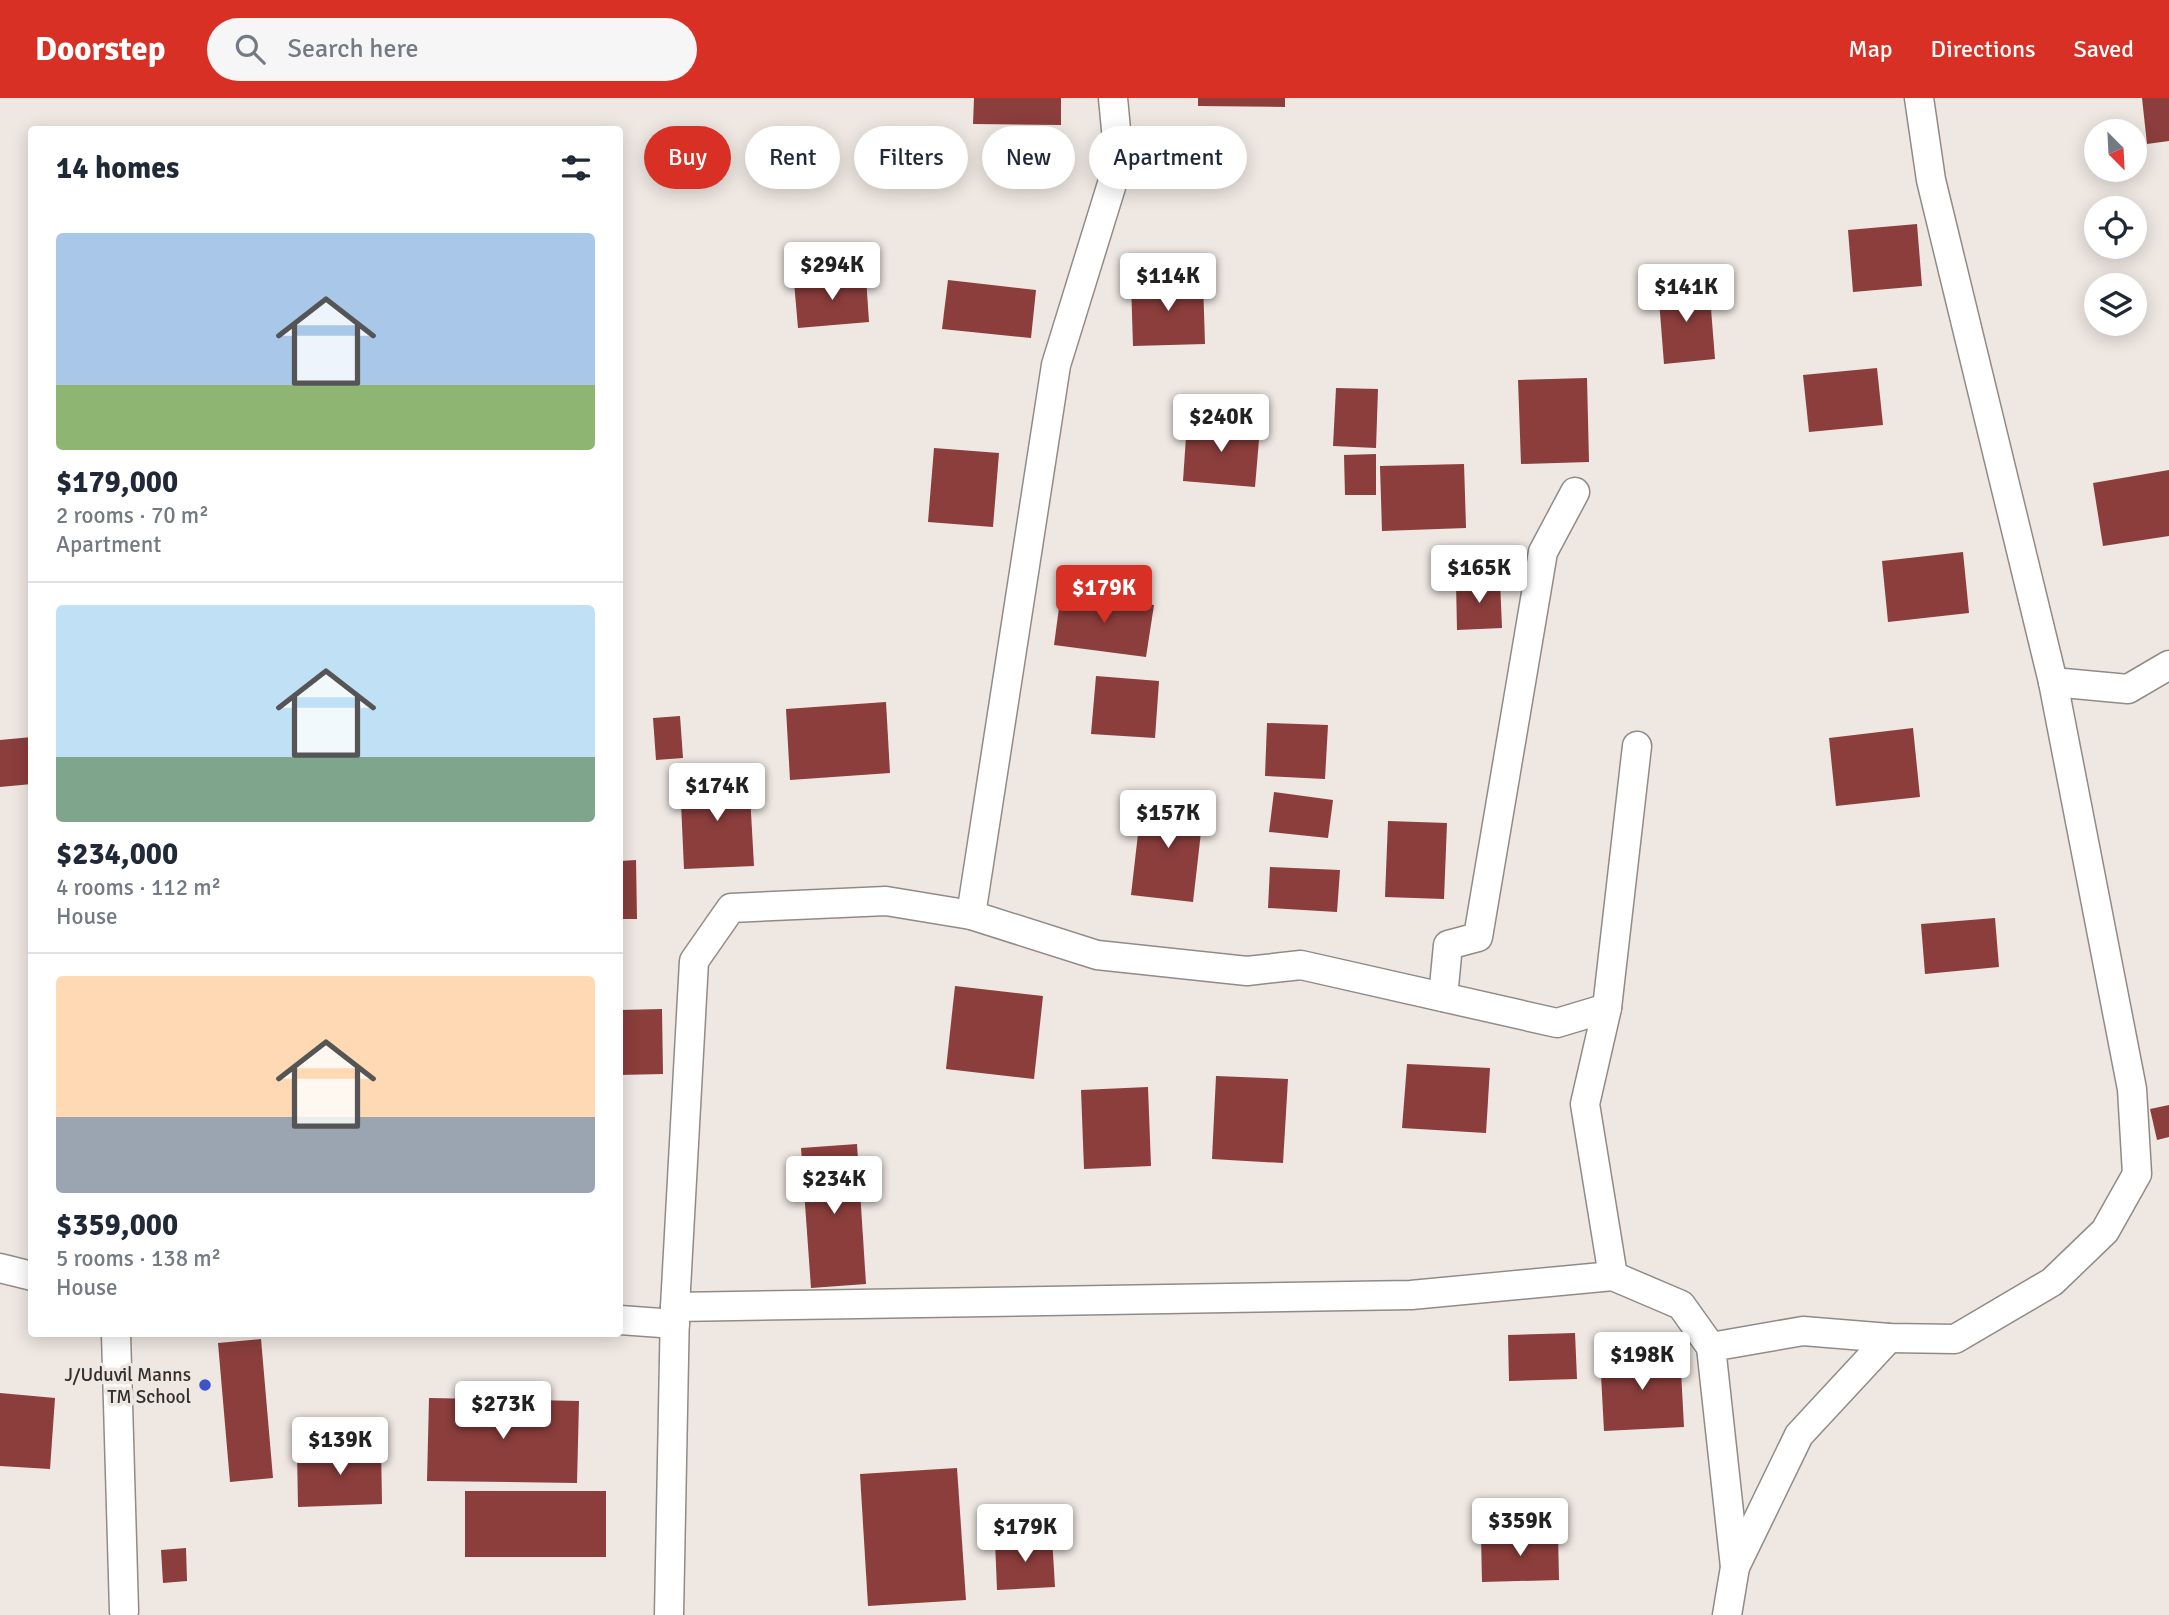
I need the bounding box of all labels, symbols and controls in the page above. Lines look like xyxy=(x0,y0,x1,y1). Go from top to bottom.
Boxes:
search box xyxy=(207,18,697,81)
text: Doorstep xyxy=(35,29,165,70)
icon: search xyxy=(231,30,269,68)
text: Search here xyxy=(287,33,419,65)
text: Map xyxy=(1848,34,1893,64)
text: Directions xyxy=(1931,34,2036,64)
text: Saved xyxy=(2074,34,2134,64)
north arrow xyxy=(2084,119,2147,182)
map controls xyxy=(2084,119,2147,336)
chip: Buy xyxy=(644,126,731,189)
chip: Rent xyxy=(745,126,840,189)
chip: Filters xyxy=(854,126,968,189)
chip: New xyxy=(982,126,1075,189)
chip: Apartment xyxy=(1089,126,1247,189)
icon: filters xyxy=(557,149,595,187)
text: 14 homes xyxy=(56,150,179,187)
button: locate xyxy=(2084,196,2147,259)
pin: $294K xyxy=(783,242,881,302)
text: $294K xyxy=(800,250,864,279)
pin: $114K xyxy=(1119,254,1217,313)
text: $114K xyxy=(1136,261,1200,290)
pin: $141K xyxy=(1637,264,1735,324)
text: $141K xyxy=(1654,272,1718,301)
button: layers xyxy=(2084,273,2147,336)
icon: home xyxy=(263,278,389,404)
pin: $240K xyxy=(1172,394,1270,454)
text: $240K xyxy=(1189,402,1253,431)
text: $179,000 xyxy=(56,464,178,501)
text: 2 rooms · 70 m² xyxy=(56,501,209,530)
text: Apartment xyxy=(56,530,161,559)
pin: $165K xyxy=(1430,546,1528,605)
text: $165K xyxy=(1447,553,1511,582)
pin: $179K xyxy=(1055,566,1153,625)
text: $179K xyxy=(1072,573,1136,602)
icon: home xyxy=(263,650,389,776)
pin: $174K xyxy=(668,764,766,823)
text: $174K xyxy=(685,771,749,800)
pin: $157K xyxy=(1119,790,1217,850)
text: $157K xyxy=(1136,798,1200,827)
text: $234,000 xyxy=(56,836,178,873)
text: 4 rooms · 112 m² xyxy=(56,873,221,902)
text: House xyxy=(56,902,118,931)
icon: home xyxy=(263,1021,389,1147)
pin: $234K xyxy=(785,1156,883,1216)
text: $234K xyxy=(802,1164,866,1193)
text: $359,000 xyxy=(56,1207,178,1244)
text: 5 rooms · 138 m² xyxy=(56,1244,221,1273)
text: House xyxy=(56,1273,118,1302)
pin: $198K xyxy=(1593,1332,1691,1392)
text: $198K xyxy=(1610,1340,1674,1369)
place label: J/Uduvil Manns TM School xyxy=(65,1363,191,1409)
marker: J/Uduvil Manns TM School xyxy=(197,1377,213,1393)
pin: $273K xyxy=(454,1382,552,1441)
text: $273K xyxy=(471,1389,535,1418)
pin: $139K xyxy=(291,1418,389,1477)
text: $139K xyxy=(308,1425,372,1454)
pin: $359K xyxy=(1471,1498,1569,1558)
pin: $179K xyxy=(976,1504,1074,1564)
text: $359K xyxy=(1488,1506,1552,1535)
text: $179K xyxy=(993,1512,1057,1541)

